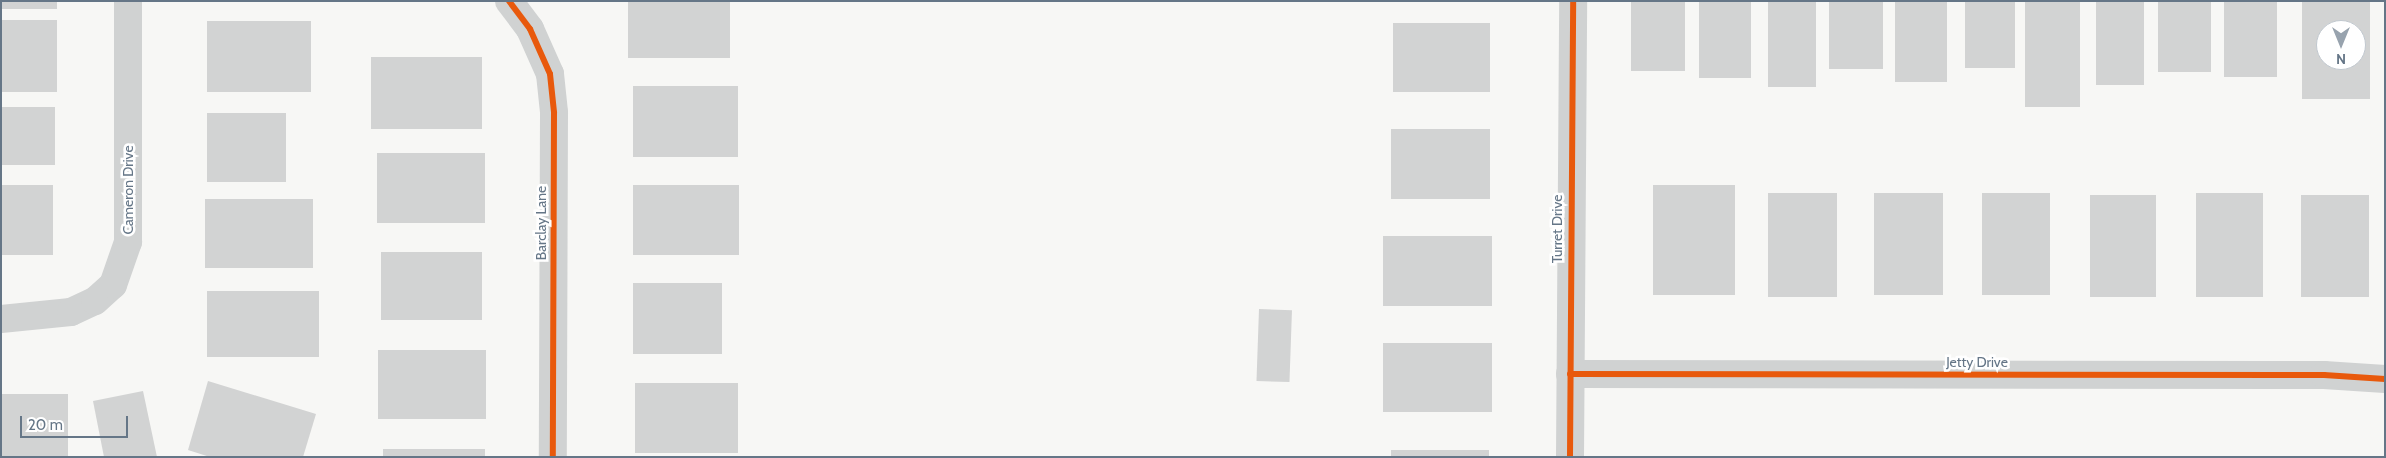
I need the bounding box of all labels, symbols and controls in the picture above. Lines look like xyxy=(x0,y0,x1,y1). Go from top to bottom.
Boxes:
north arrow xyxy=(2316,20,2366,70)
text: N xyxy=(2336,50,2346,68)
street label: Cameron Drive xyxy=(120,145,136,235)
street label: Barclay Lane xyxy=(533,186,549,260)
street label: Turret Drive xyxy=(1549,195,1565,263)
street label: Jetty Drive xyxy=(1946,354,2008,370)
scale bar xyxy=(22,406,130,438)
text: 20 m xyxy=(28,416,63,434)

